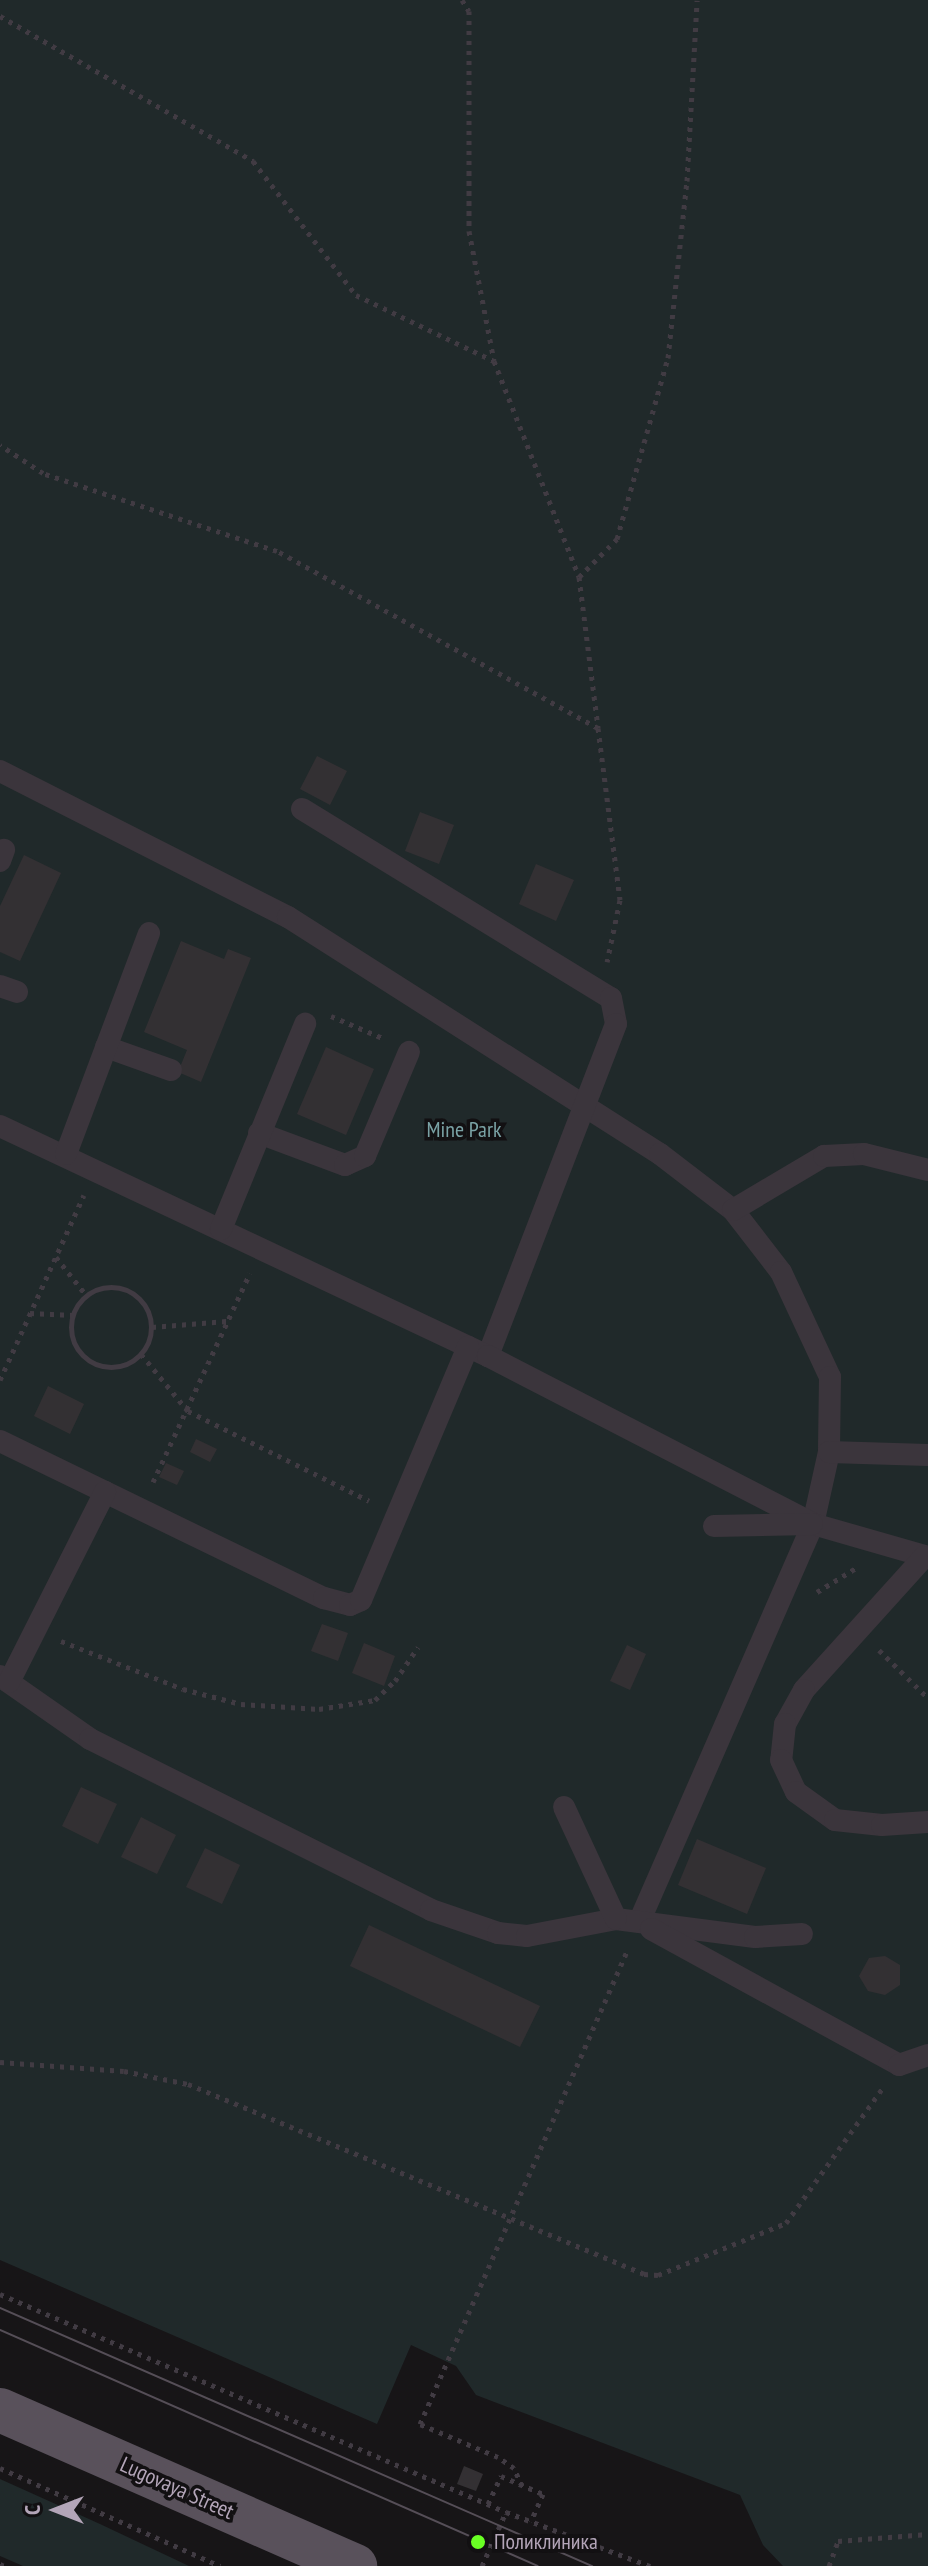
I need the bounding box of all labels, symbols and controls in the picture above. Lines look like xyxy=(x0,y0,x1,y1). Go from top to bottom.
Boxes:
park label: Mine Park xyxy=(427,1117,501,1143)
street label: Lugovaya Street xyxy=(116,2451,238,2525)
north arrow xyxy=(16,2470,96,2550)
text: С xyxy=(18,2505,46,2515)
place label: Поликлиника xyxy=(494,2529,598,2555)
marker: Поликлиника xyxy=(469,2533,487,2551)

